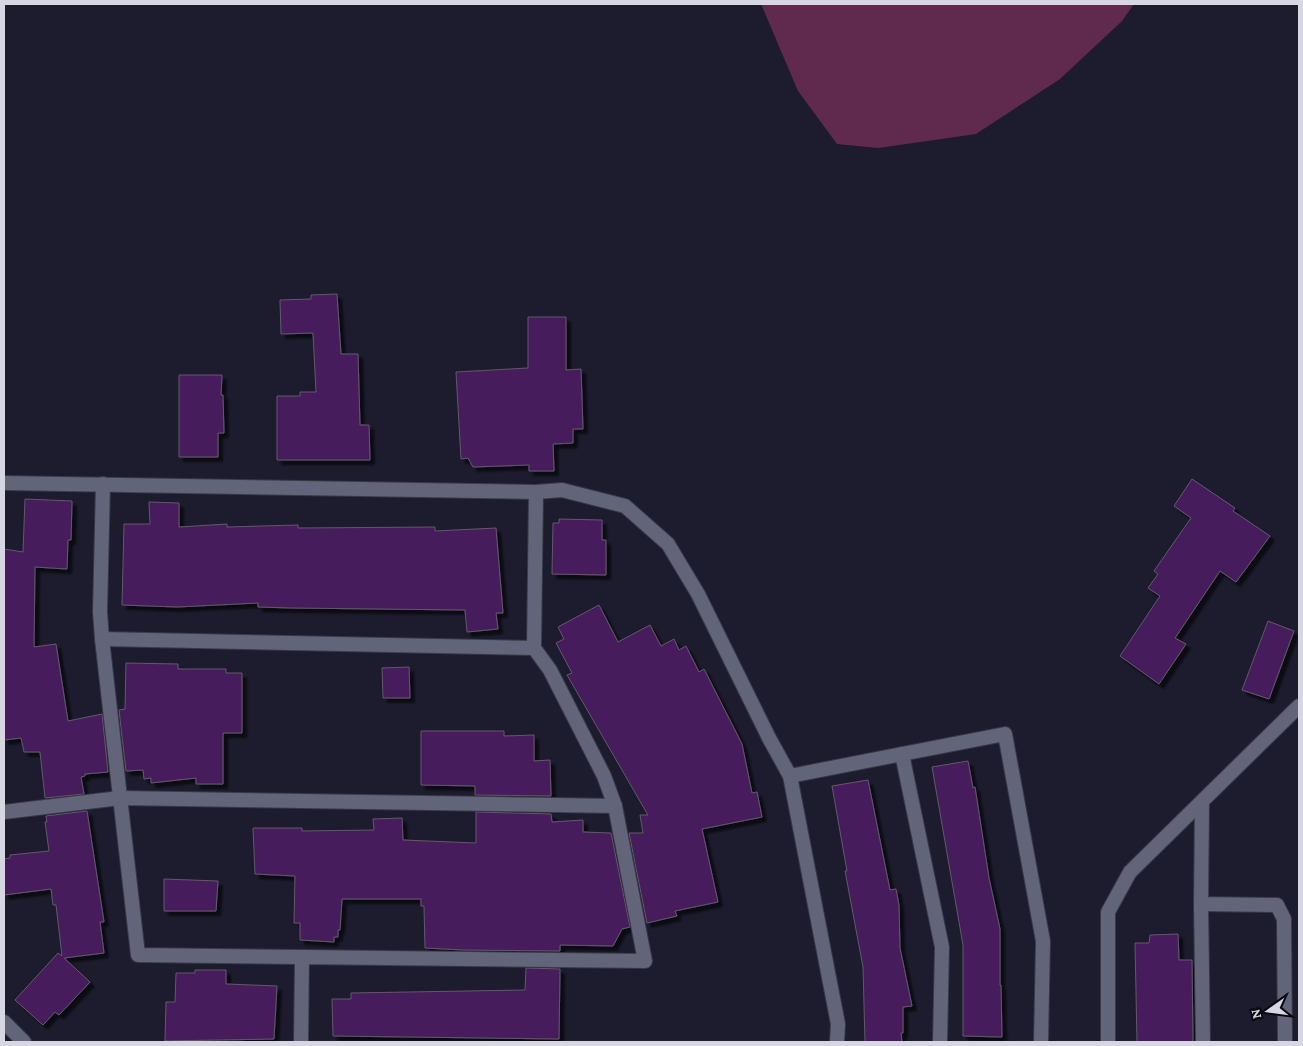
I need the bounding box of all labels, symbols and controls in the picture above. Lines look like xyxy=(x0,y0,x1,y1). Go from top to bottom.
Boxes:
north arrow xyxy=(1243,986,1293,1036)
text: N xyxy=(1246,1007,1264,1021)

